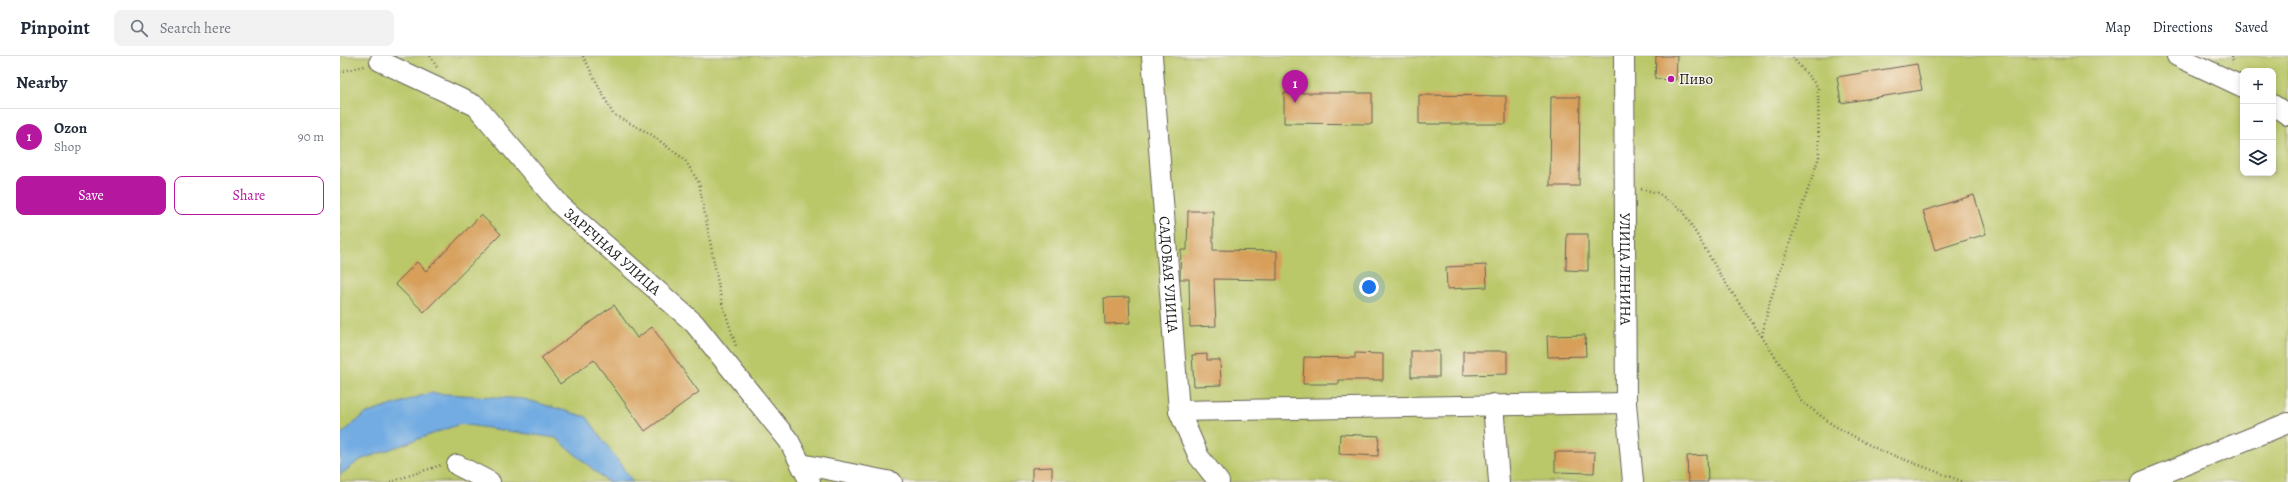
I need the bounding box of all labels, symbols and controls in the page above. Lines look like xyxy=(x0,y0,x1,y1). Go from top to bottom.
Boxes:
search box xyxy=(114,10,394,46)
text: Pinpoint xyxy=(20,15,90,41)
icon: search xyxy=(128,17,150,39)
text: Search here xyxy=(160,18,231,38)
text: Map xyxy=(2105,18,2131,37)
text: Directions xyxy=(2153,18,2213,37)
text: Saved xyxy=(2235,18,2268,37)
map controls xyxy=(2240,68,2276,176)
button: + xyxy=(2240,68,2276,104)
place label: Пиво xyxy=(1679,69,1713,89)
pin: 1 xyxy=(1282,70,1308,103)
text: Nearby xyxy=(16,71,67,94)
marker: Пиво xyxy=(1666,74,1676,84)
button: − xyxy=(2240,104,2276,140)
text: Ozon xyxy=(54,118,87,138)
text: 1 xyxy=(27,128,31,145)
text: 90 m xyxy=(298,128,324,145)
text: Shop xyxy=(54,138,81,155)
button: layers xyxy=(2240,140,2276,176)
button: Save xyxy=(16,176,166,215)
button: Share xyxy=(174,176,324,215)
street label: ЗАРЕЧНАЯ УЛИЦА xyxy=(560,203,666,300)
street label: УЛИЦА ЛЕНИНА xyxy=(1615,213,1636,326)
street label: САДОВАЯ УЛИЦА xyxy=(1154,215,1183,334)
your location xyxy=(1359,277,1379,297)

